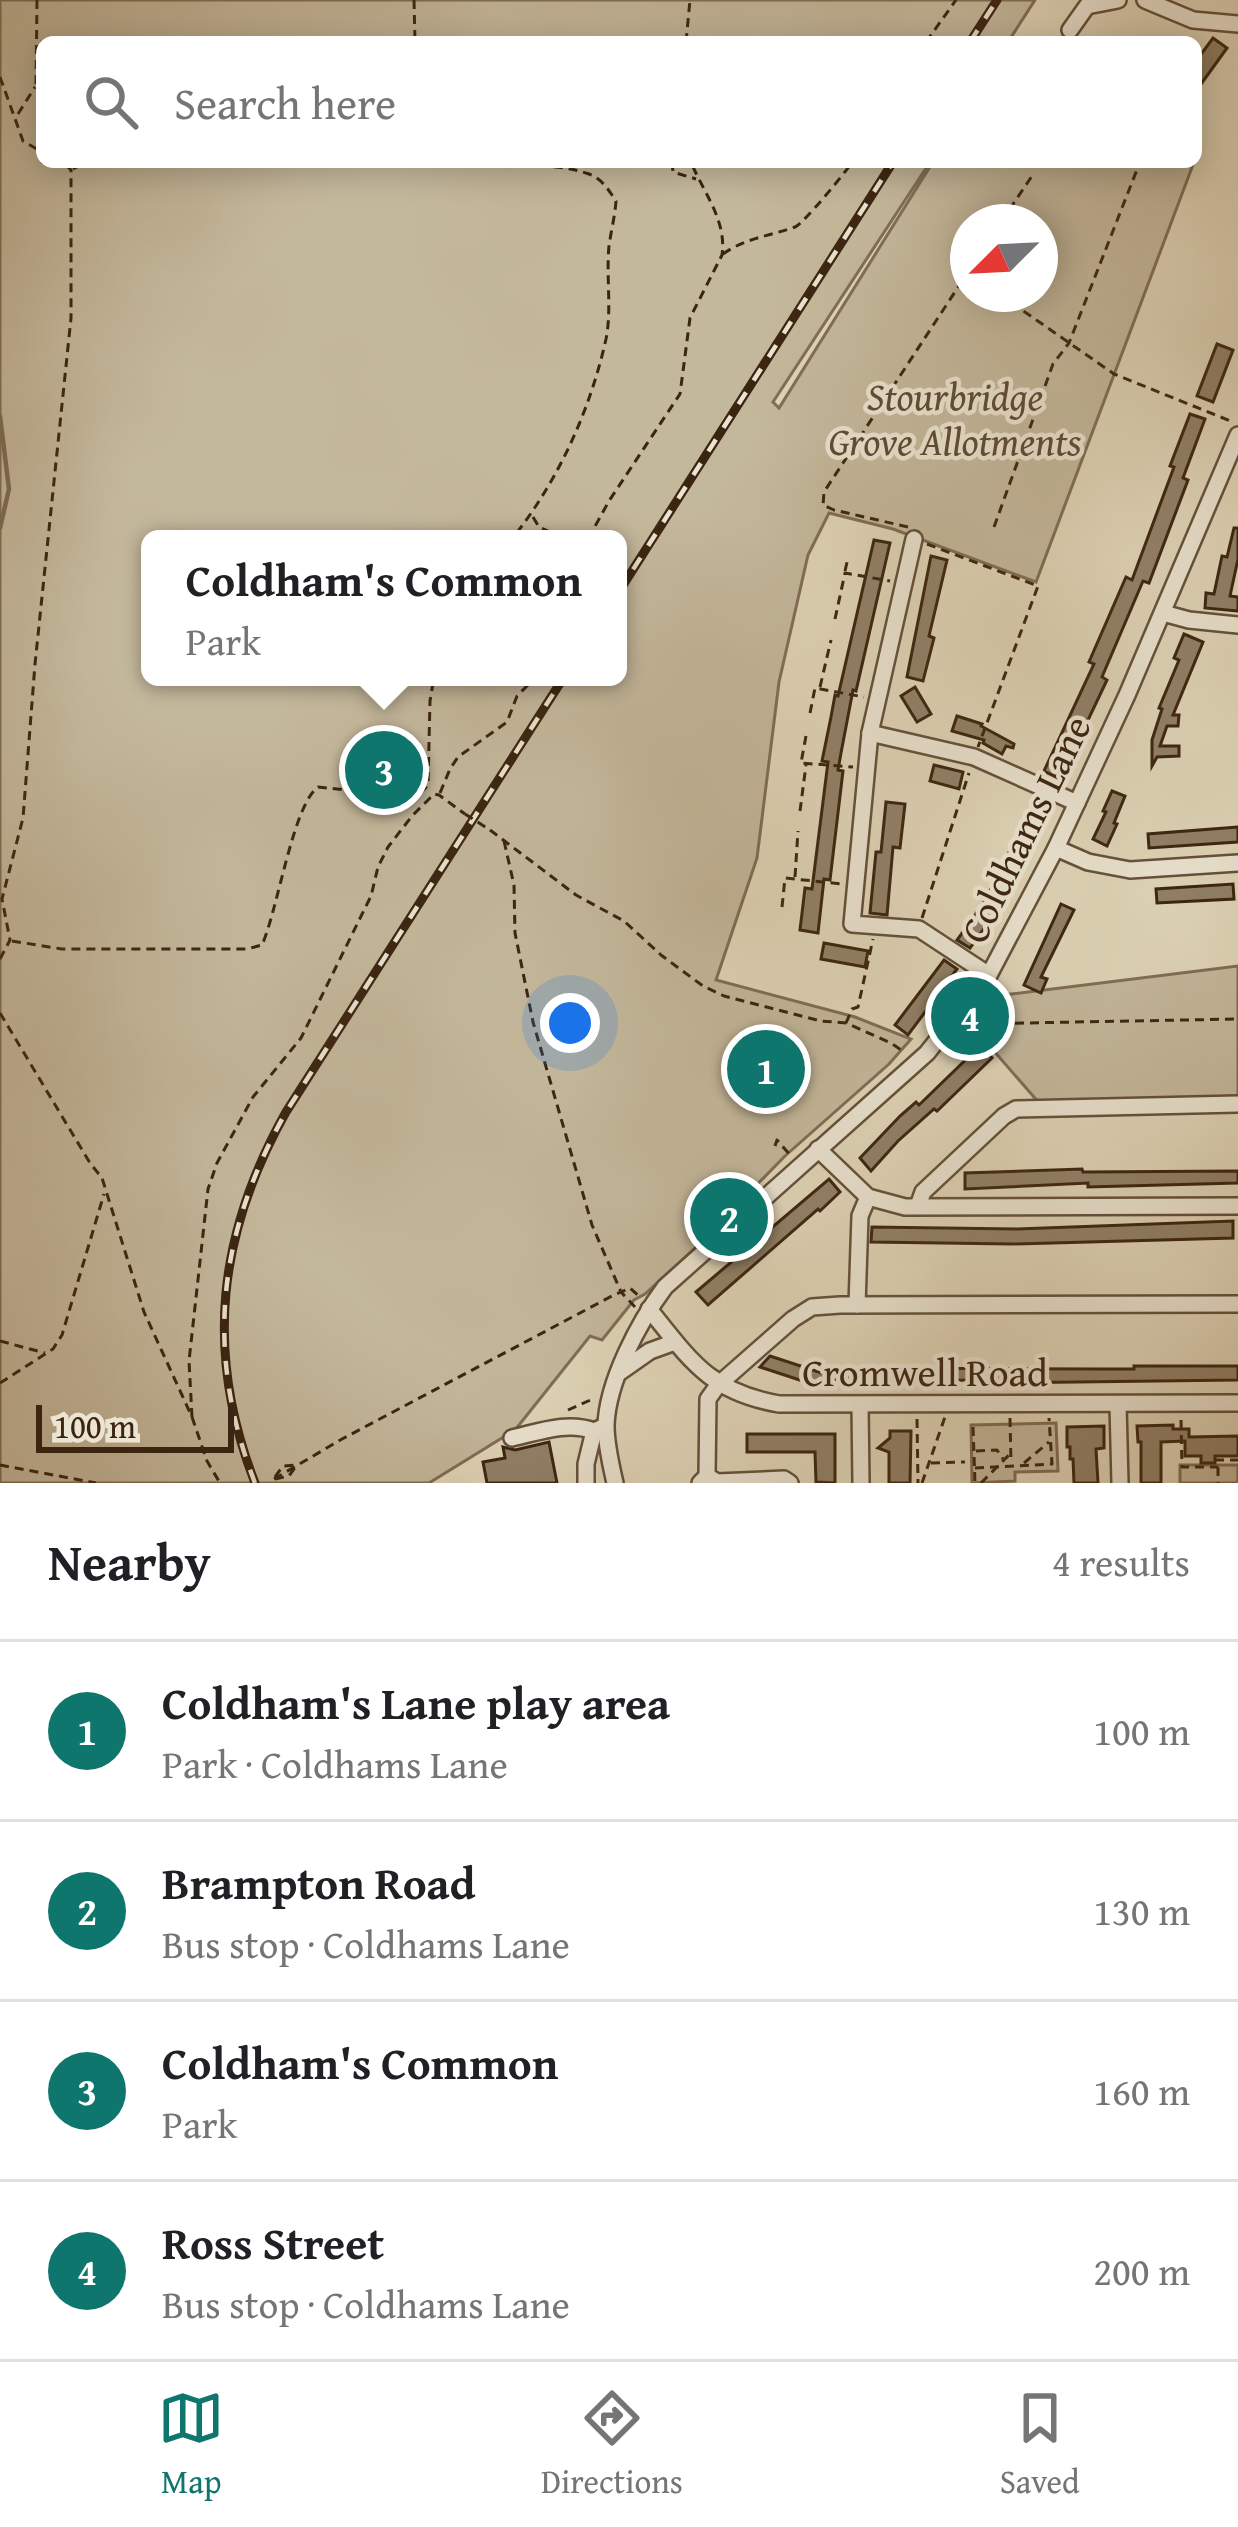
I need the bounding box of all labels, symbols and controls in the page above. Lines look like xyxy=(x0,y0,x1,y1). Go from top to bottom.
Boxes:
search box xyxy=(36,36,1202,168)
icon: search xyxy=(78,69,144,135)
text: Search here xyxy=(174,70,396,135)
north arrow xyxy=(950,204,1058,312)
park label: Stourbridge Grove Allotments xyxy=(829,367,1081,469)
popup xyxy=(141,530,627,686)
text: Coldham's Common xyxy=(186,547,582,612)
text: Park xyxy=(186,612,261,669)
street label: Coldhams Lane xyxy=(945,705,1104,952)
pin: 3 xyxy=(345,725,423,815)
pin: 4 xyxy=(931,971,1009,1061)
your location xyxy=(540,993,600,1053)
pin: 1 xyxy=(727,1024,805,1114)
pin: 2 xyxy=(690,1172,768,1262)
street label: Cromwell Road xyxy=(802,1343,1048,1400)
scale bar xyxy=(36,1399,234,1452)
text: 100 m xyxy=(54,1402,136,1450)
text: Nearby xyxy=(48,1524,211,1599)
text: 4 results xyxy=(1052,1533,1190,1590)
text: Coldham's Lane play area xyxy=(162,1670,670,1735)
text: 1 xyxy=(77,1702,97,1759)
text: 100 m xyxy=(1093,1702,1190,1759)
text: Park · Coldhams Lane xyxy=(162,1735,508,1792)
text: Brampton Road xyxy=(162,1850,475,1915)
text: 2 xyxy=(77,1882,97,1939)
text: 130 m xyxy=(1093,1882,1190,1939)
text: Bus stop · Coldhams Lane xyxy=(162,1915,570,1972)
text: Coldham's Common xyxy=(162,2030,558,2095)
text: 3 xyxy=(77,2062,97,2119)
text: 160 m xyxy=(1093,2062,1190,2119)
text: Park xyxy=(162,2095,237,2152)
text: Ross Street xyxy=(162,2210,384,2275)
text: 4 xyxy=(77,2242,97,2299)
text: 200 m xyxy=(1093,2242,1190,2299)
text: Bus stop · Coldhams Lane xyxy=(162,2275,570,2332)
tab: Map xyxy=(158,2385,224,2505)
tab: Directions xyxy=(541,2385,683,2505)
tab: Saved xyxy=(1000,2385,1080,2505)

